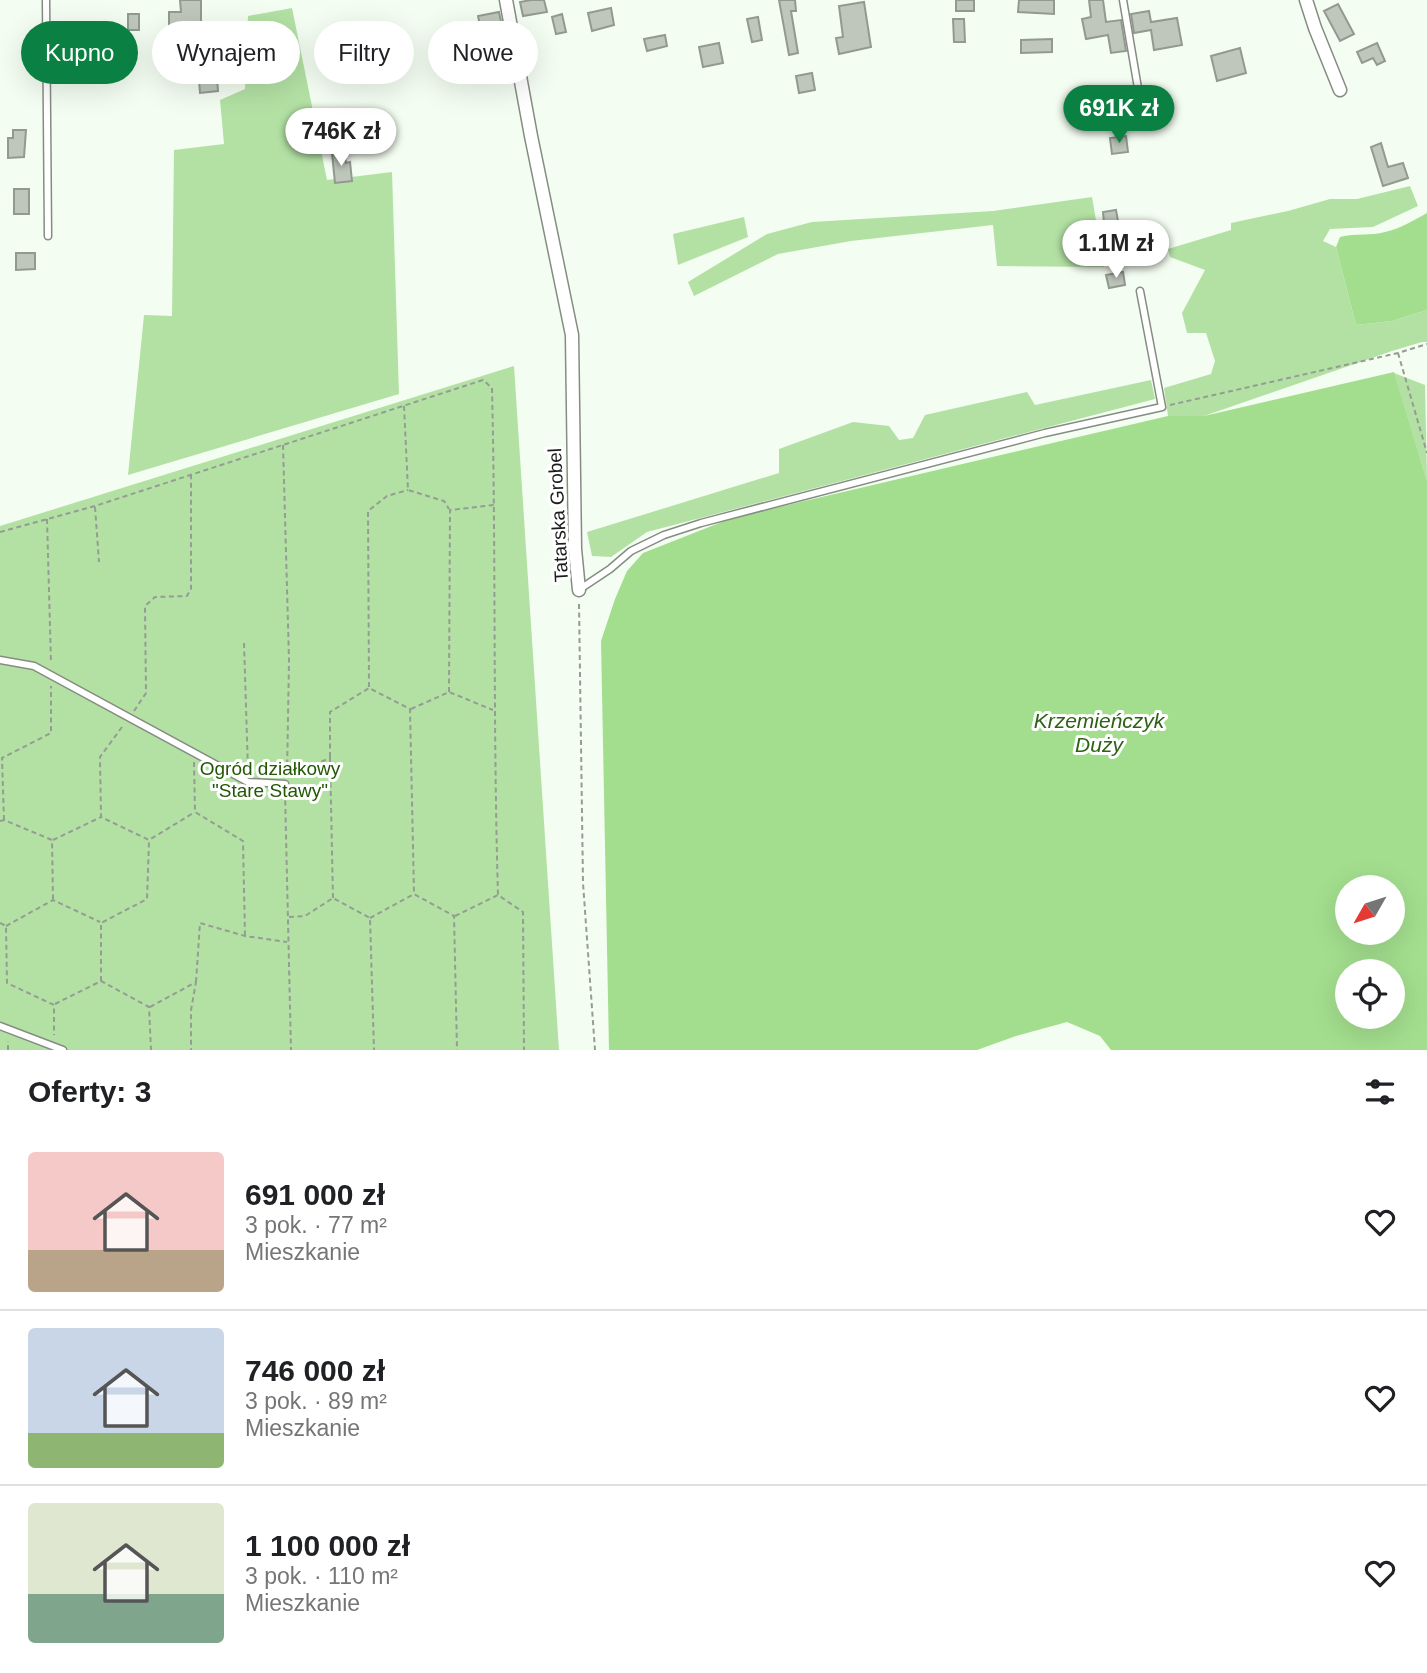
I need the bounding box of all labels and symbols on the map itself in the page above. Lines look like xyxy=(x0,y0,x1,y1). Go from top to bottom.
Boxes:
pin: 691K zł xyxy=(1054,86,1184,145)
pin: 746K zł xyxy=(276,108,406,168)
pin: 1.1M zł xyxy=(1051,220,1181,280)
street label: Tatarska Grobel xyxy=(544,447,572,583)
water label: Krzemieńczyk Duży xyxy=(1034,709,1166,756)
park label: Ogród działkowy "Stare Stawy" xyxy=(200,758,341,801)
north arrow xyxy=(1335,875,1405,945)

